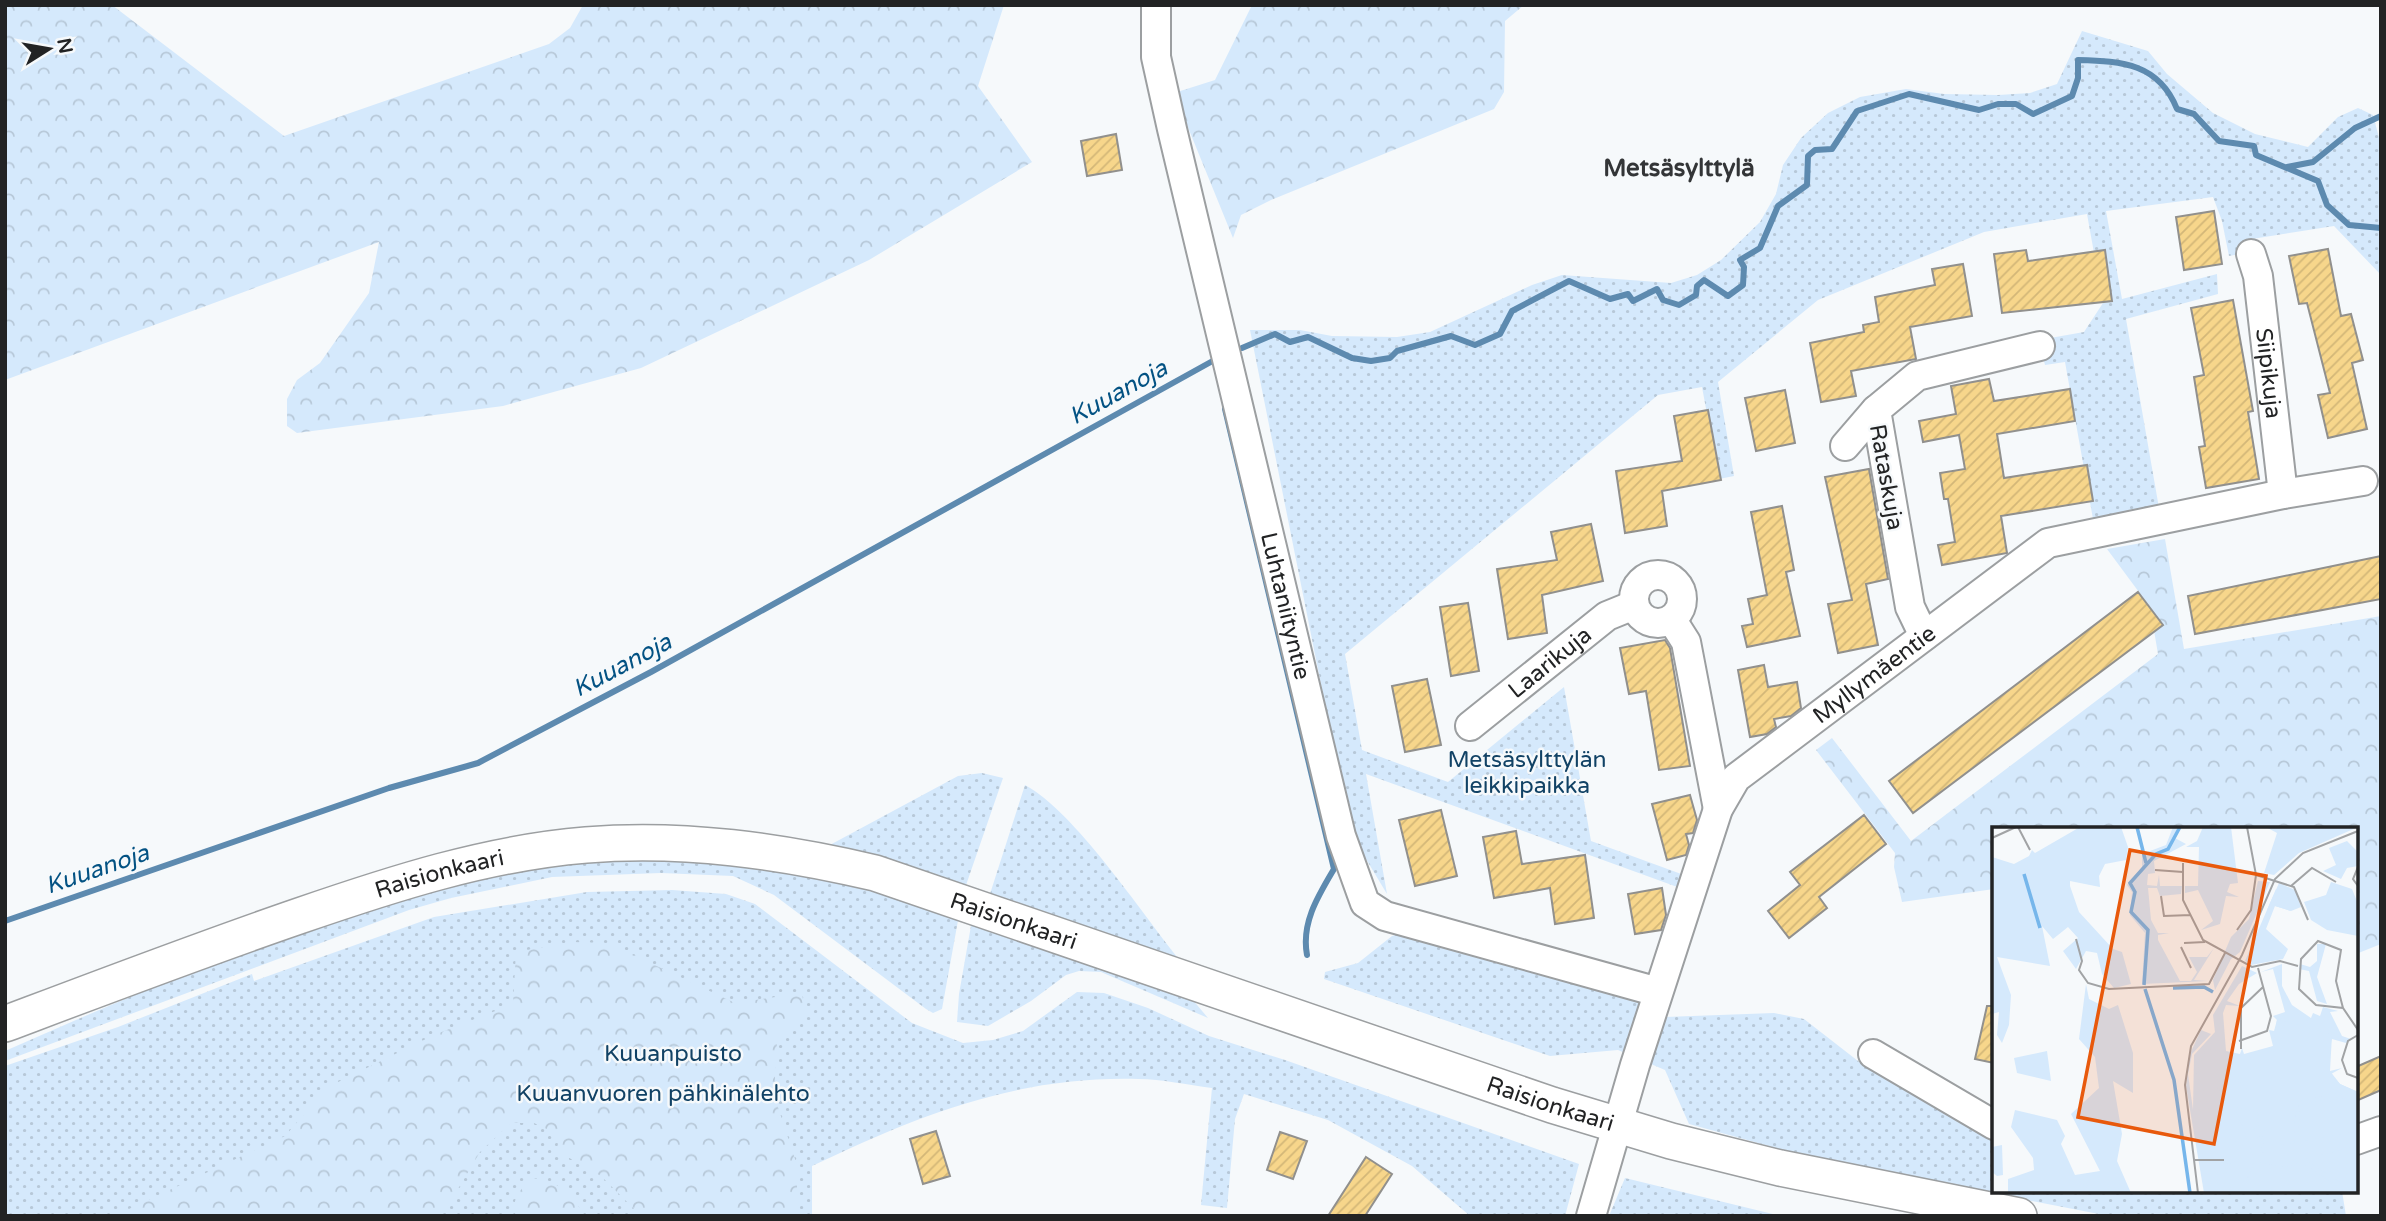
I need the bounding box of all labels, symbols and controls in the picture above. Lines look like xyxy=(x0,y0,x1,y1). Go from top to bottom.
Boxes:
north arrow xyxy=(14,14,84,84)
text: N xyxy=(52,36,77,56)
district label: Metsäsylttylä xyxy=(1603,154,1755,183)
street label: Siipikuja xyxy=(2249,327,2287,420)
water label: Kuuanoja xyxy=(1064,353,1173,431)
street label: Rataskuja xyxy=(1863,422,1909,532)
street label: Luhtaniityntie xyxy=(1254,530,1316,683)
street label: Myllymäentie xyxy=(1808,620,1942,730)
street label: Laarikuja xyxy=(1503,621,1598,705)
water label: Kuuanoja xyxy=(568,627,677,704)
park label: Metsäsylttylän leikkipaikka xyxy=(1447,746,1607,800)
inset map xyxy=(1992,827,2358,1193)
water label: Kuuanoja xyxy=(42,838,153,901)
street label: Raisionkaari xyxy=(371,844,506,905)
street label: Raisionkaari xyxy=(946,887,1081,956)
park label: Kuuanpuisto xyxy=(604,1040,742,1068)
street label: Raisionkaari xyxy=(1483,1071,1617,1138)
park label: Kuuanvuoren pähkinälehto xyxy=(516,1080,810,1108)

